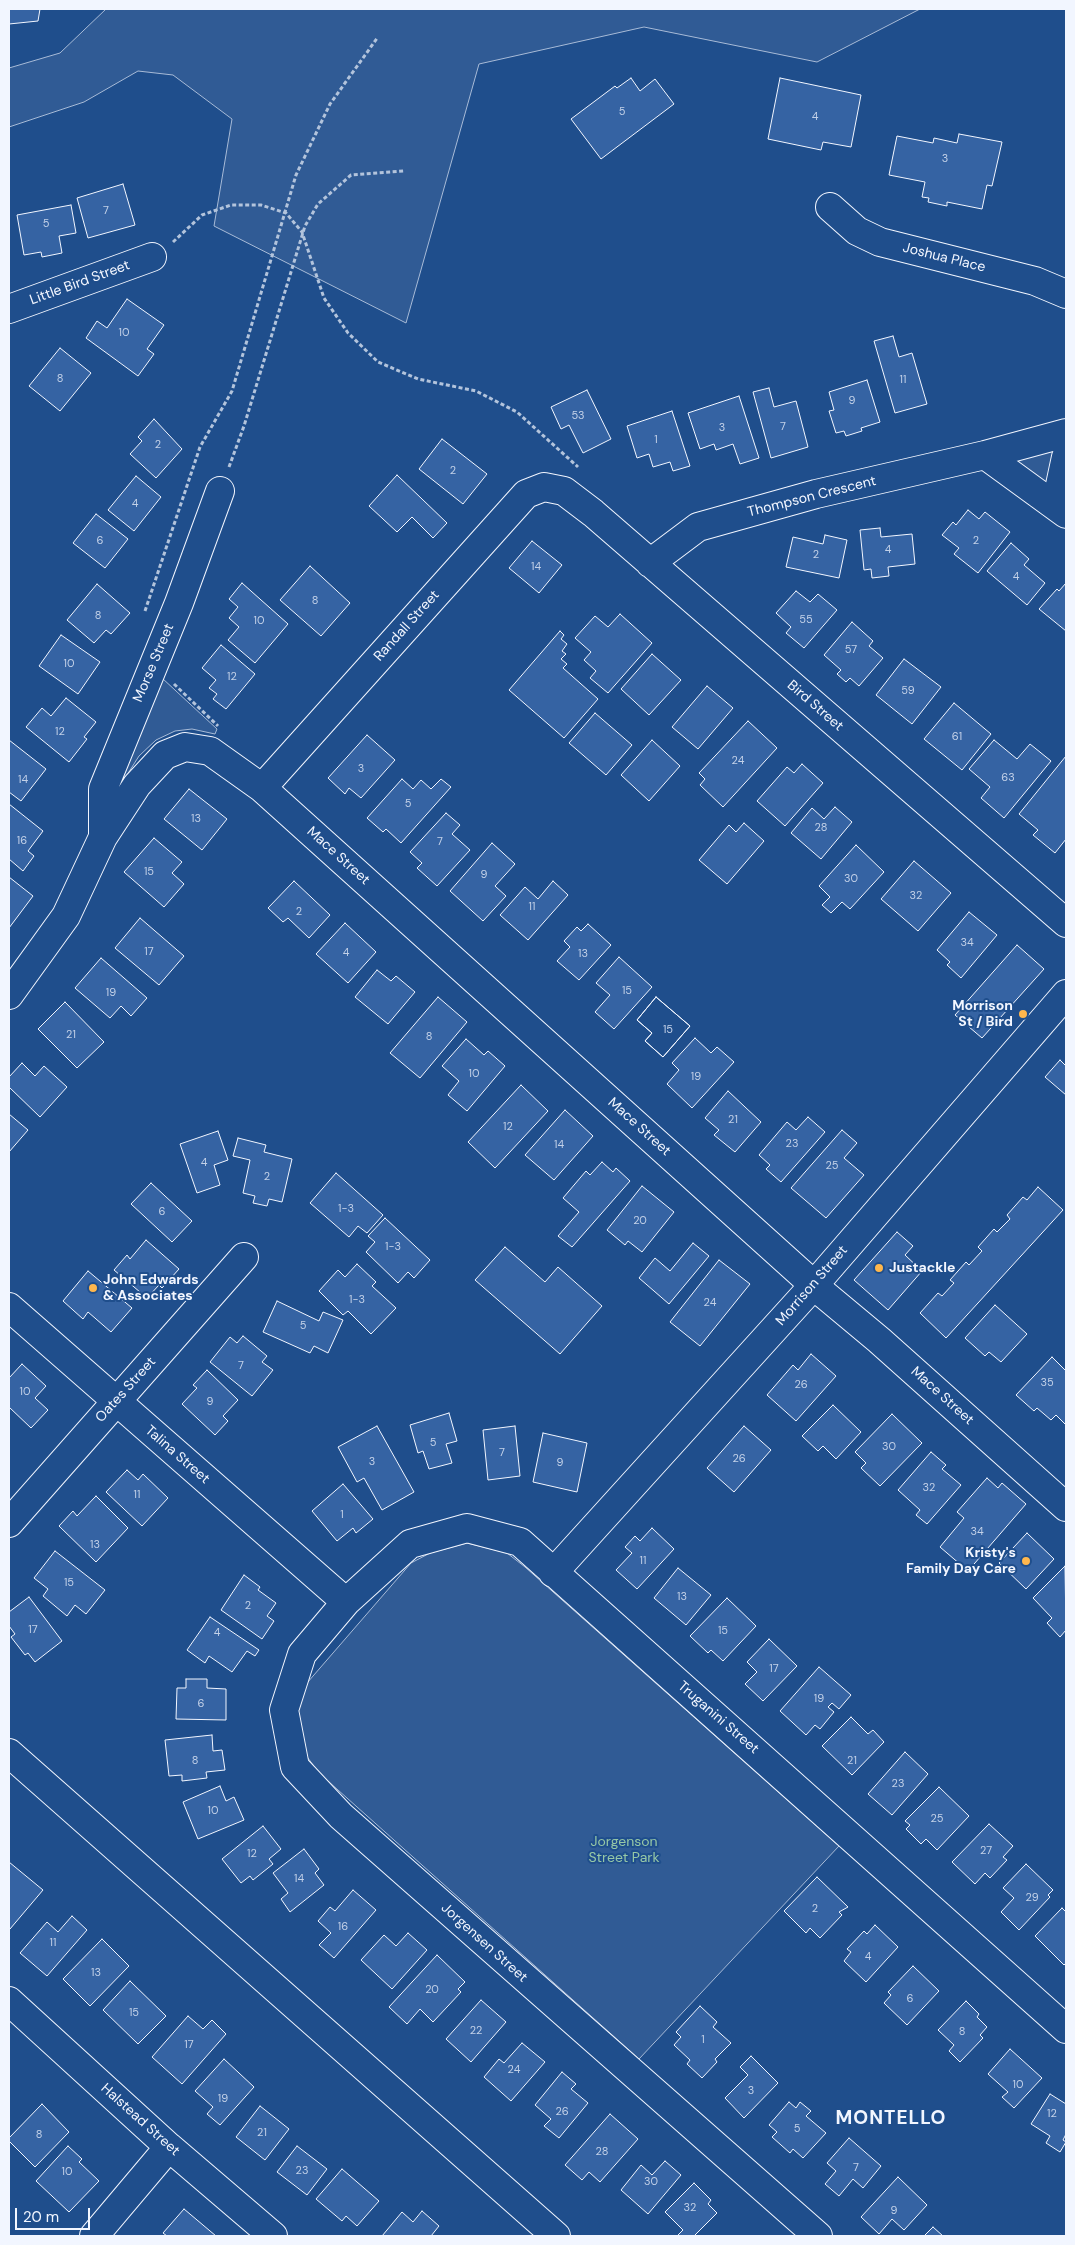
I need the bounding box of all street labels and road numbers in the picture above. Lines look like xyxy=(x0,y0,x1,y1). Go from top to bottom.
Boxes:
street label: Joshua Place xyxy=(901,240,987,276)
street label: Little Bird Street xyxy=(28,257,132,309)
street label: Thompson Crescent xyxy=(746,473,878,521)
street label: Randall Street xyxy=(371,587,443,665)
street label: Morse Street xyxy=(130,621,178,705)
street label: Bird Street xyxy=(783,677,847,735)
street label: Mace Street xyxy=(303,823,373,889)
street label: Mace Street xyxy=(604,1094,674,1160)
street label: Morrison Street xyxy=(773,1243,851,1329)
street label: Oates Street xyxy=(92,1354,160,1426)
street label: Mace Street xyxy=(907,1363,977,1429)
street label: Talina Street xyxy=(141,1422,213,1488)
street label: Truganini Street xyxy=(674,1678,762,1758)
street label: Jorgensen Street xyxy=(437,1900,531,1986)
street label: Halstead Street xyxy=(97,2080,183,2160)

